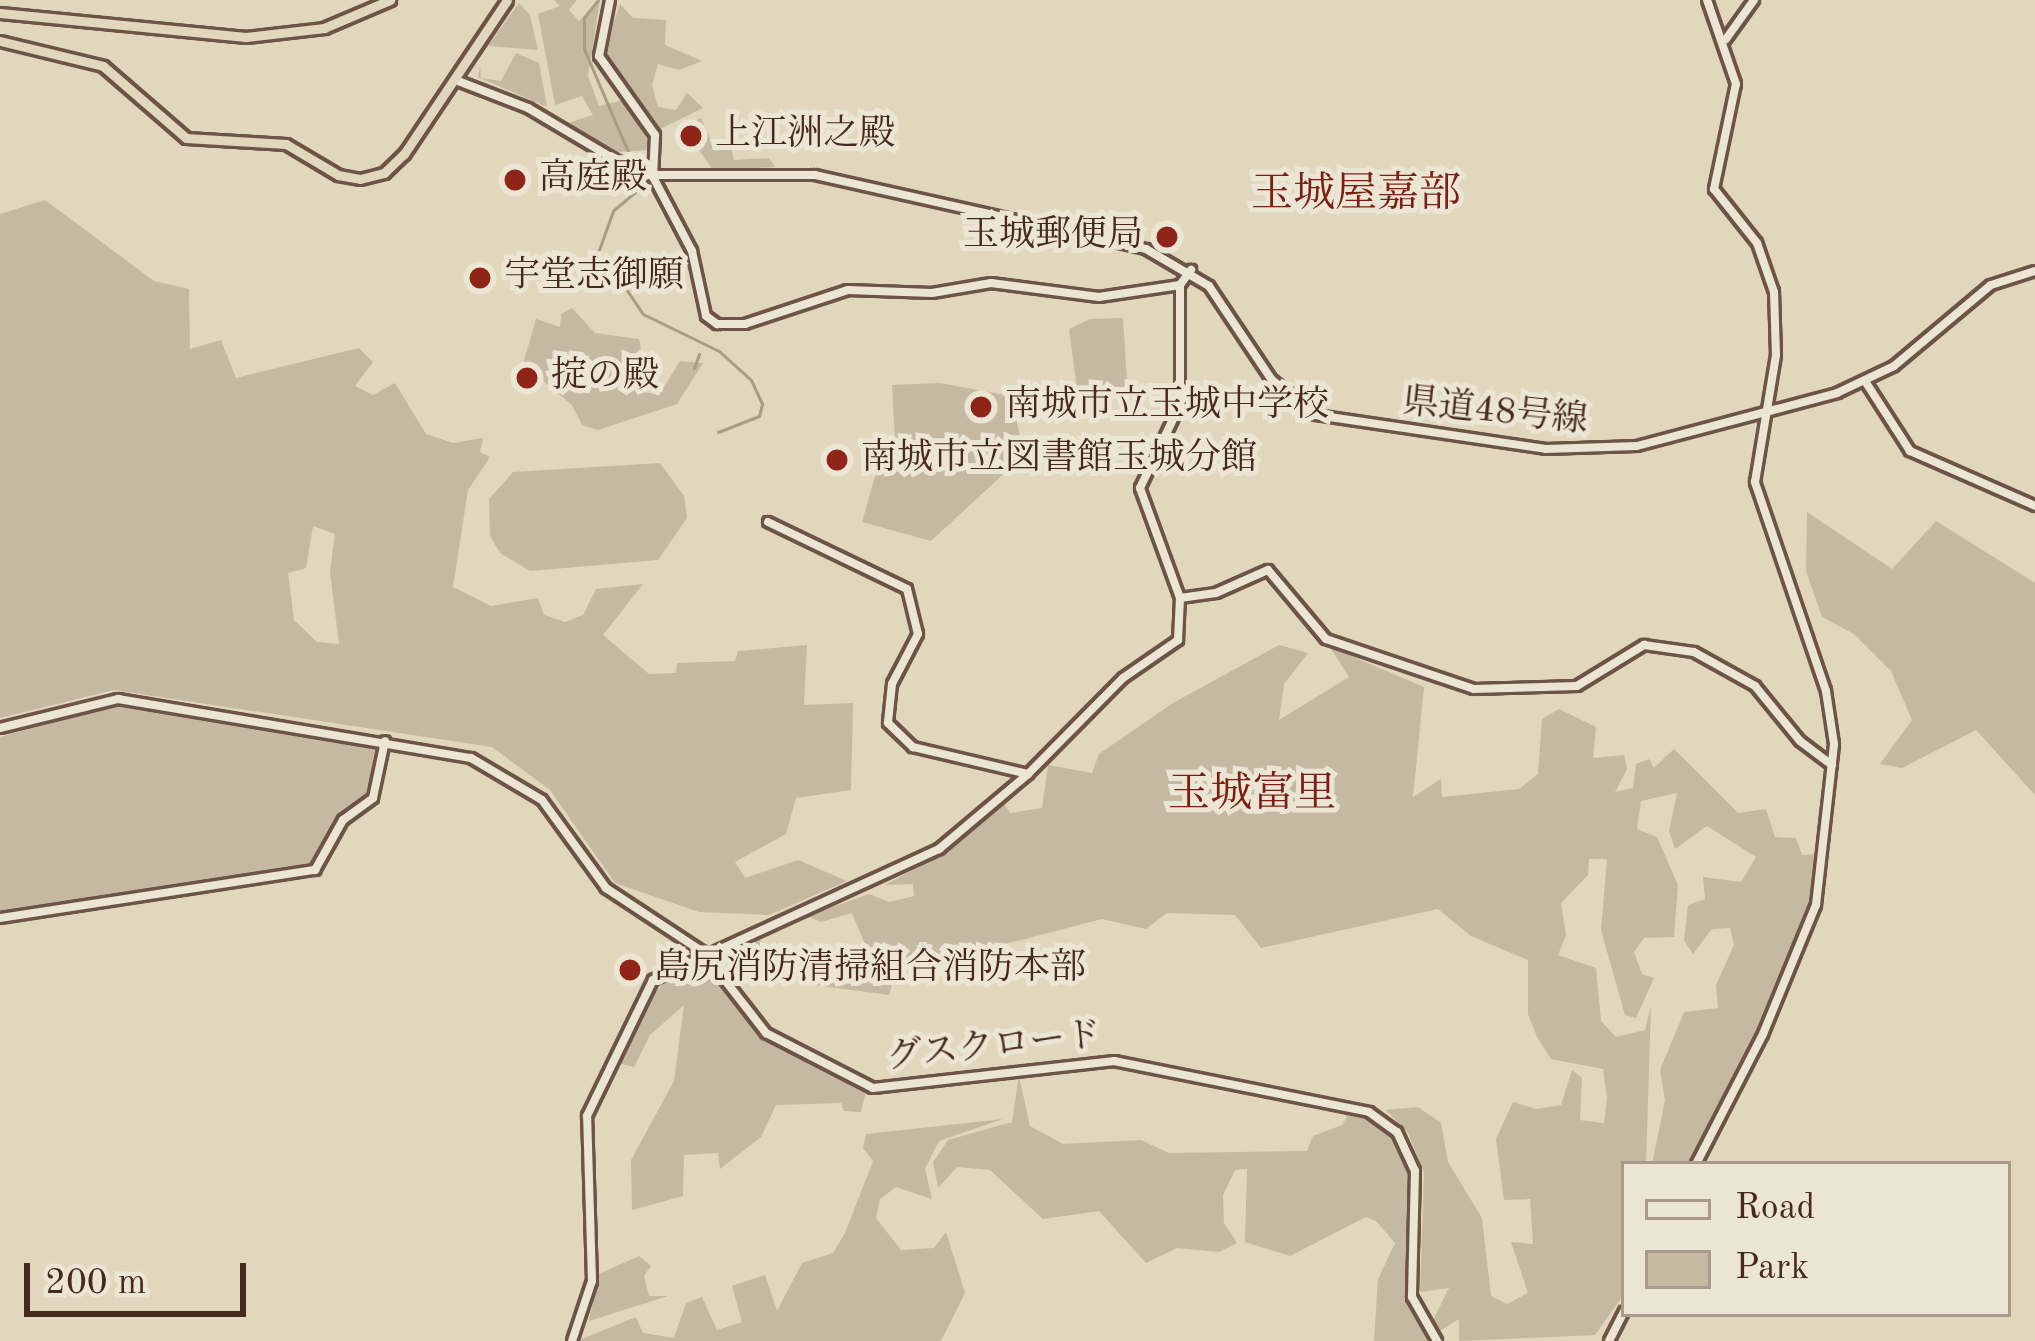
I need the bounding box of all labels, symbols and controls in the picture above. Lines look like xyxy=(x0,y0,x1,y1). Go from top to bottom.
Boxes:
place label: 上江洲之殿 xyxy=(715,114,895,158)
marker: 上江洲之殿 xyxy=(678,123,704,149)
place label: 高庭殿 xyxy=(539,158,647,202)
marker: 高庭殿 xyxy=(502,167,528,193)
district label: 玉城屋嘉部 xyxy=(1251,170,1461,220)
place label: 玉城郵便局 xyxy=(963,215,1143,259)
marker: 玉城郵便局 xyxy=(1154,224,1180,250)
place label: 宇堂志御願 xyxy=(504,256,684,300)
marker: 宇堂志御願 xyxy=(467,265,493,291)
place label: 掟の殿 xyxy=(551,356,659,400)
marker: 掟の殿 xyxy=(514,365,540,391)
street label: 県道48号線 xyxy=(1400,382,1590,444)
place label: 南城市立玉城中学校 xyxy=(1005,385,1329,429)
marker: 南城市立玉城中学校 xyxy=(968,394,994,420)
place label: 南城市立図書館玉城分館 xyxy=(861,438,1257,482)
marker: 南城市立図書館玉城分館 xyxy=(824,447,850,473)
district label: 玉城富里 xyxy=(1168,770,1336,820)
place label: 島尻消防清掃組合消防本部 xyxy=(654,948,1086,992)
marker: 島尻消防清掃組合消防本部 xyxy=(617,957,643,983)
street label: グスクロード xyxy=(884,1015,1104,1081)
legend xyxy=(1621,1161,2011,1317)
text: Road xyxy=(1735,1191,1815,1227)
scale bar xyxy=(30,1239,252,1313)
text: Park xyxy=(1735,1251,1809,1287)
text: 200 m xyxy=(45,1266,146,1302)

